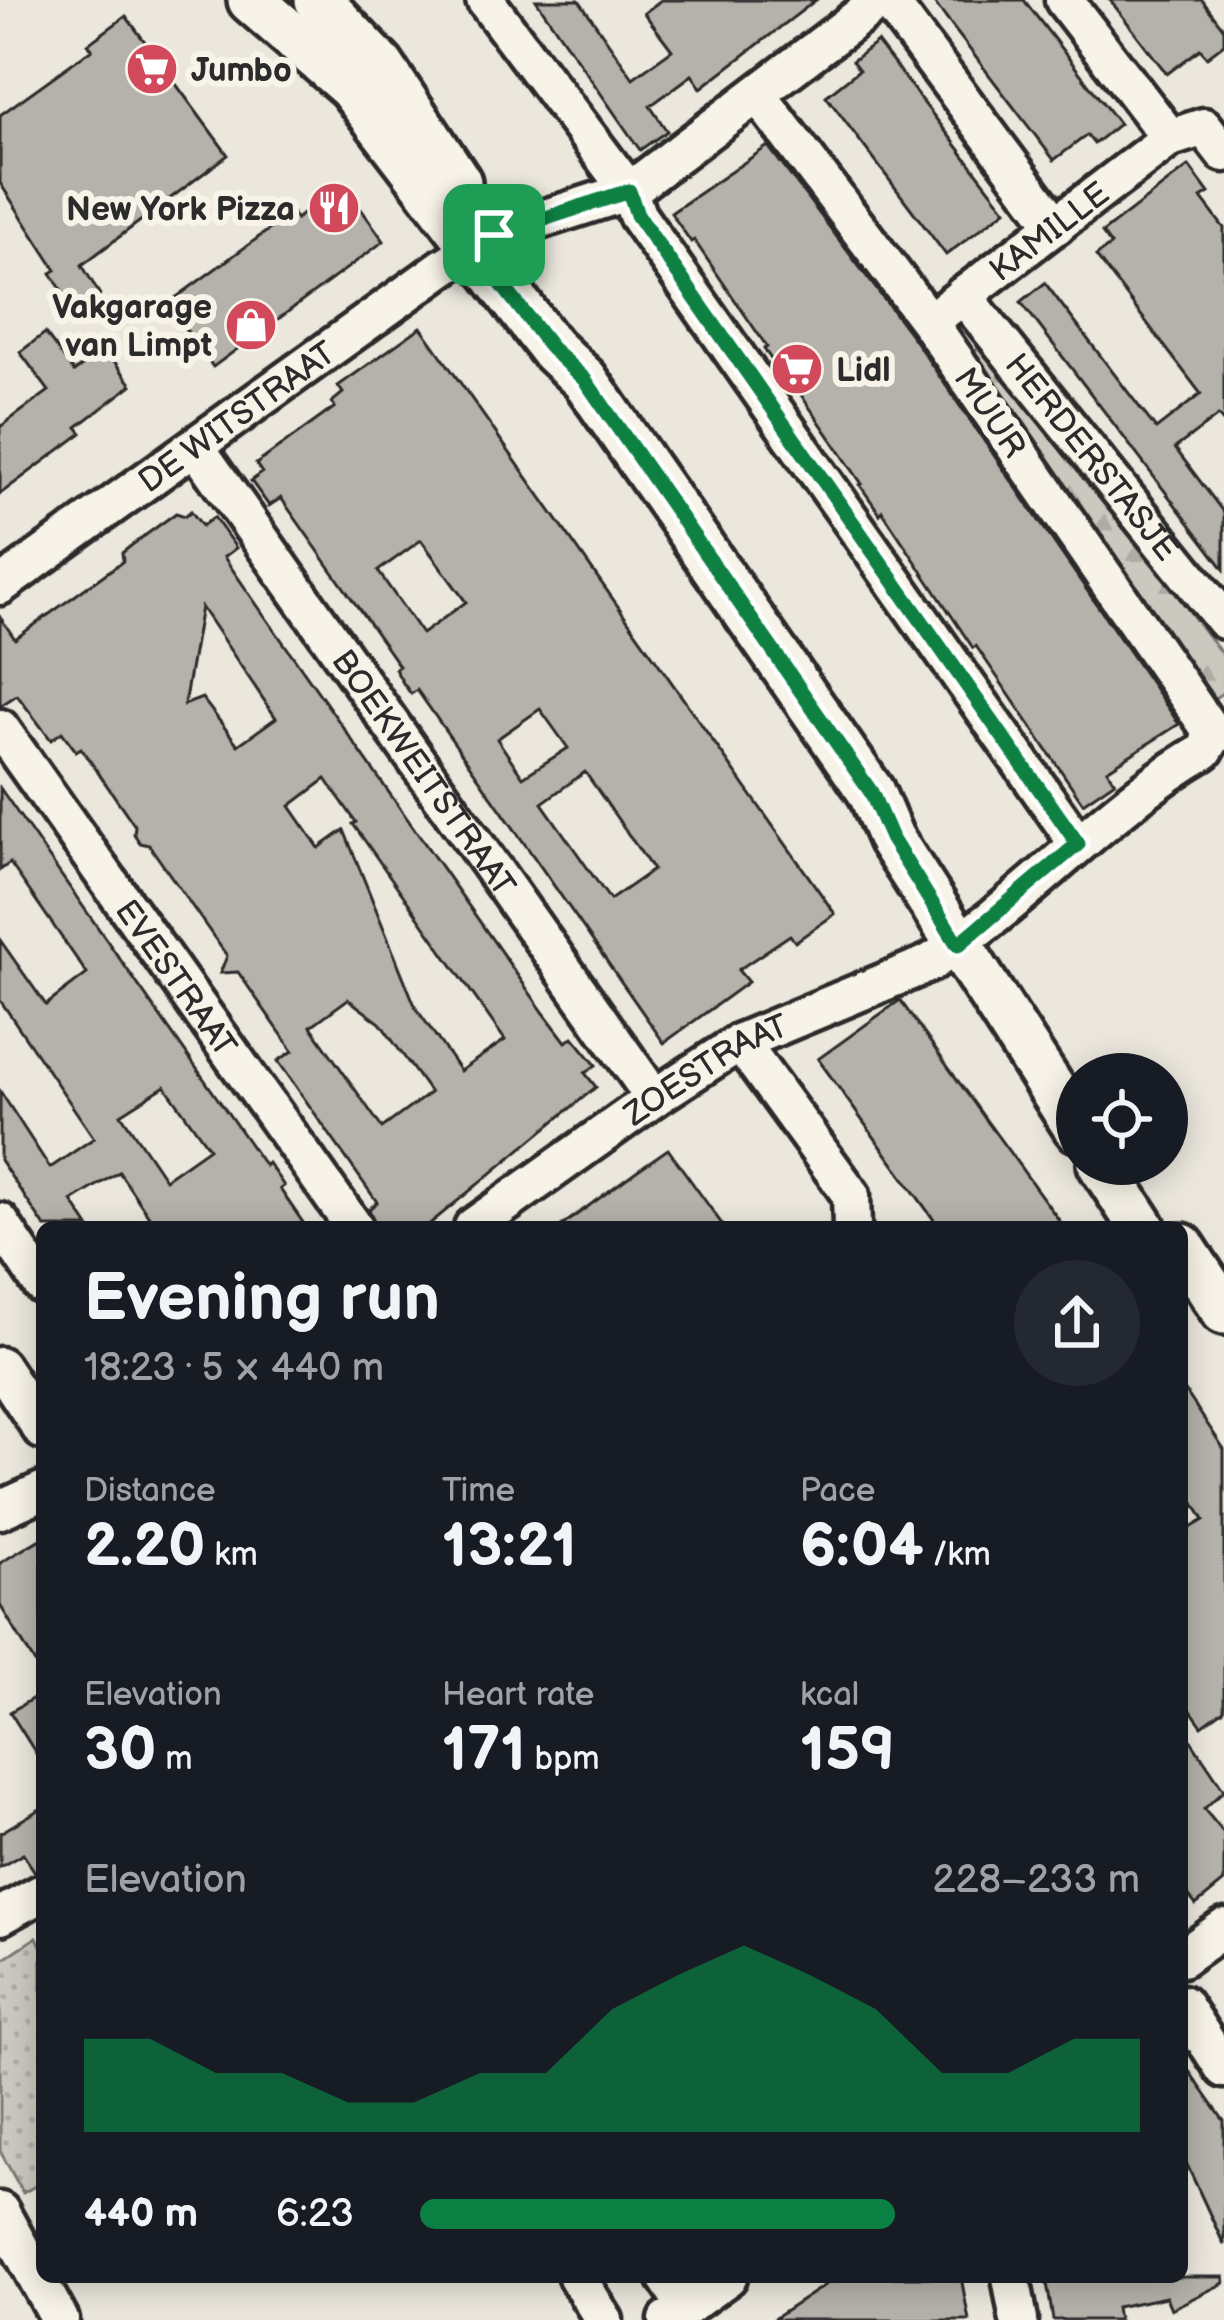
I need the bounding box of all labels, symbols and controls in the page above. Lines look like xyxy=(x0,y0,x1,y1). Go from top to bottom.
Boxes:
supermarket icon: Jumbo xyxy=(124,41,180,97)
place label: Jumbo xyxy=(191,51,292,91)
street label: KAMILLE xyxy=(982,174,1117,291)
restaurant icon: New York Pizza xyxy=(306,180,362,236)
pin xyxy=(443,184,545,286)
place label: New York Pizza xyxy=(66,190,295,230)
icon: arrive xyxy=(461,202,527,268)
place label: Vakgarage van Limpt xyxy=(52,288,212,366)
shop icon: Vakgarage van Limpt xyxy=(223,297,279,353)
street label: DE WITSTRAAT xyxy=(131,333,344,502)
supermarket icon: Lidl xyxy=(769,341,825,397)
street label: HERDERSTASJE xyxy=(996,346,1186,569)
place label: Lidl xyxy=(836,351,891,391)
street label: MUUR xyxy=(945,360,1034,466)
street label: BOEKWEITSTRAAT xyxy=(323,642,524,905)
street label: EVESTRAAT xyxy=(106,892,245,1065)
street label: ZOESTRAAT xyxy=(616,1006,794,1136)
map controls xyxy=(1056,1053,1188,1185)
button: locate xyxy=(1056,1053,1188,1185)
text: Evening run xyxy=(84,1260,440,1339)
button: share xyxy=(1014,1260,1140,1386)
text: 18:23 · 5 × 440 m xyxy=(84,1345,384,1392)
text: Distance xyxy=(84,1471,216,1511)
text: Time xyxy=(442,1471,515,1511)
text: Pace xyxy=(800,1471,875,1511)
text: 2.20 xyxy=(84,1511,205,1583)
text: 13:21 xyxy=(442,1511,577,1583)
text: 6:04 xyxy=(800,1511,923,1583)
text: km xyxy=(205,1535,258,1575)
text: /km xyxy=(923,1535,991,1575)
text: Elevation xyxy=(84,1675,222,1715)
text: Heart rate xyxy=(442,1675,594,1715)
text: kcal xyxy=(800,1675,859,1715)
text: 30 xyxy=(84,1715,156,1787)
text: 171 xyxy=(442,1715,526,1787)
text: 159 xyxy=(800,1715,895,1787)
text: m xyxy=(156,1739,193,1779)
text: bpm xyxy=(526,1739,600,1779)
text: Elevation xyxy=(84,1857,247,1904)
text: 228–233 m xyxy=(933,1857,1140,1904)
text: 440 m xyxy=(84,2191,198,2238)
text: 6:23 xyxy=(276,2191,354,2238)

